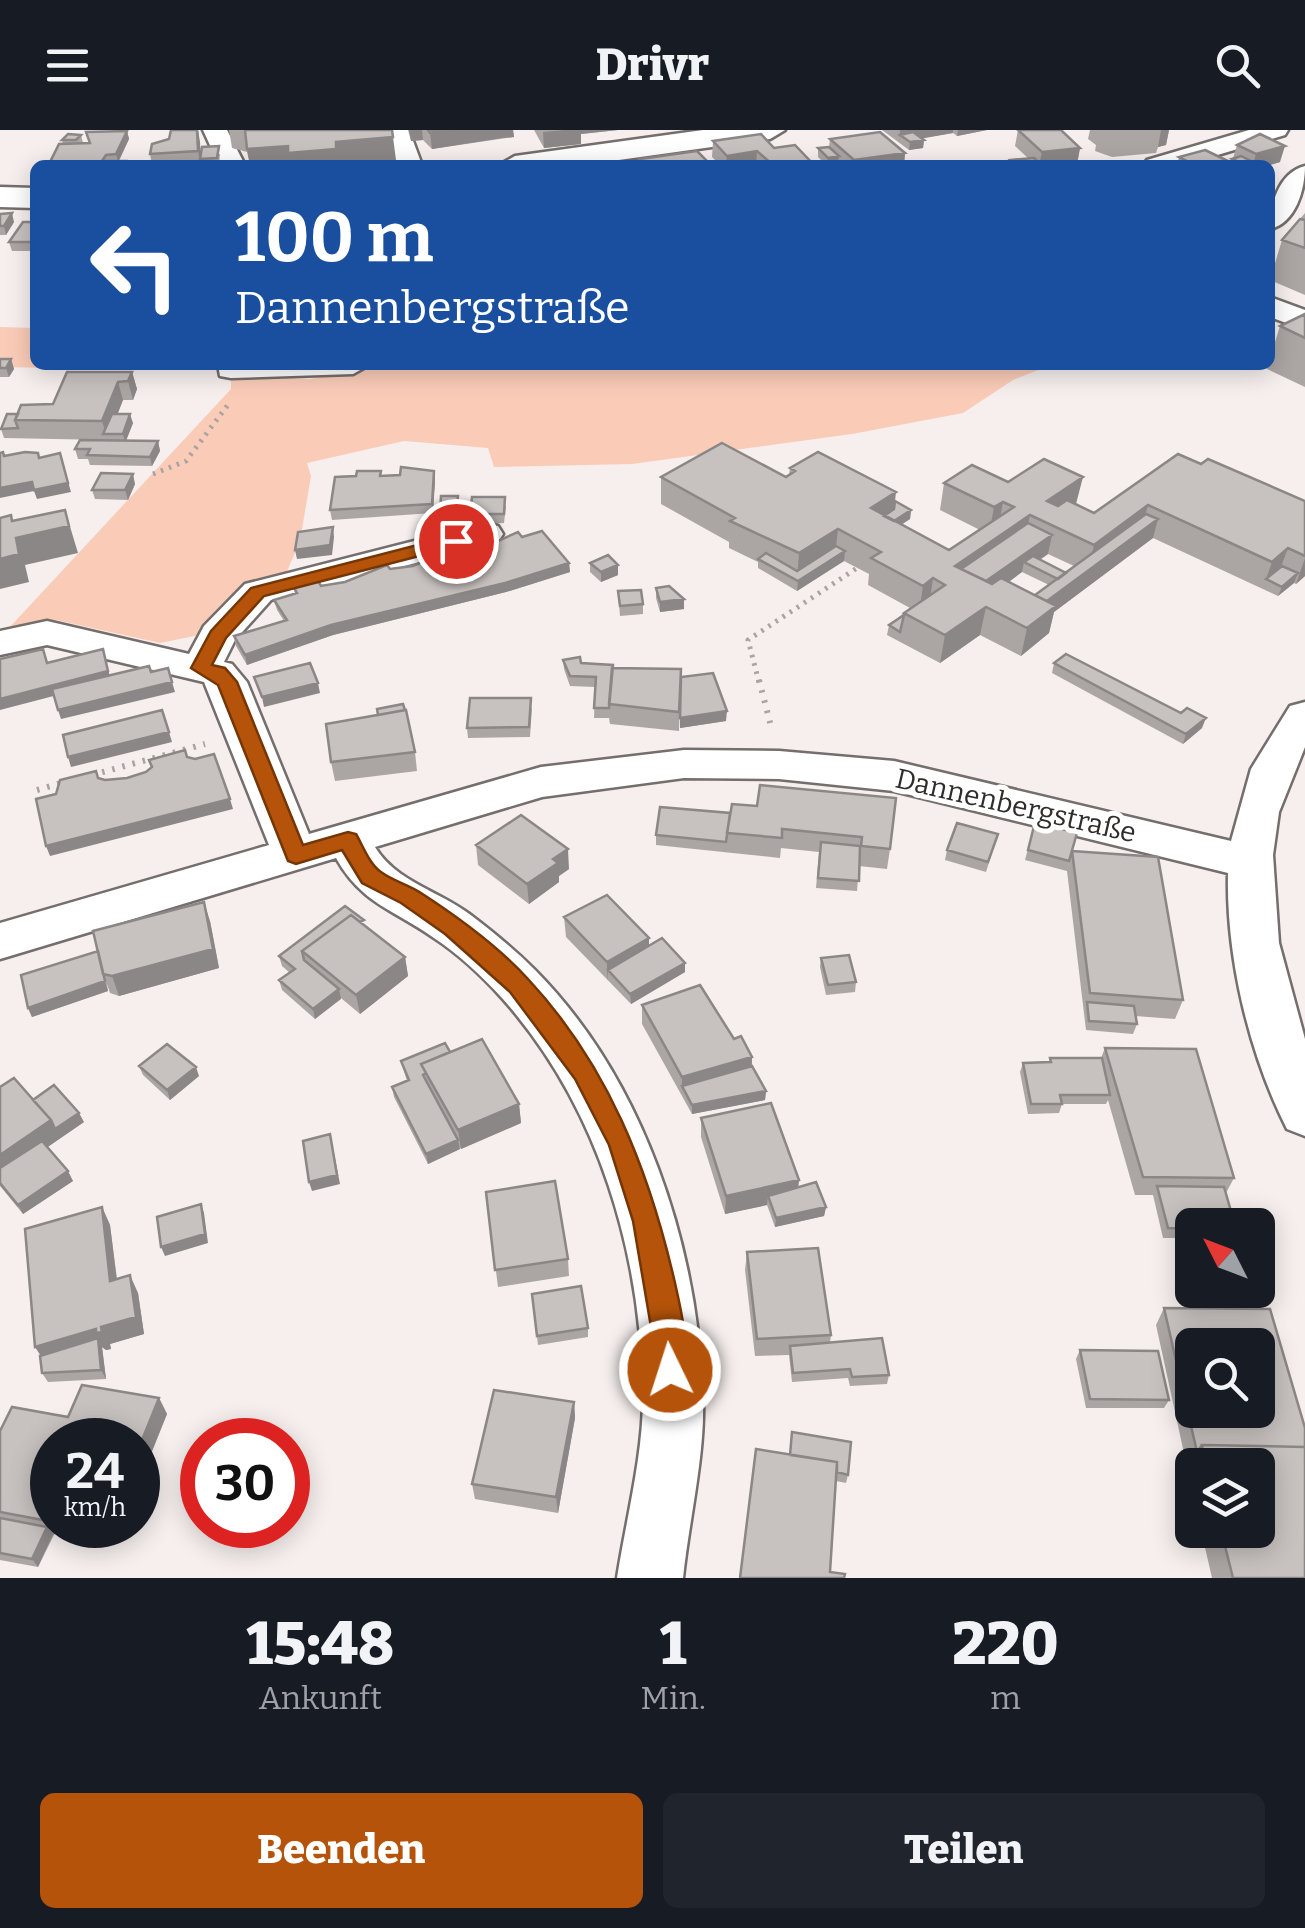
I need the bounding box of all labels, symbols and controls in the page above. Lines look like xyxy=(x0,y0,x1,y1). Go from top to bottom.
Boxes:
icon: menu xyxy=(40,38,95,93)
text: Drivr xyxy=(596,38,709,92)
icon: search xyxy=(1210,38,1265,93)
text: 100 m xyxy=(235,196,434,280)
icon: left xyxy=(70,200,200,330)
text: Dannenbergstraße xyxy=(235,281,630,335)
pin xyxy=(414,499,499,584)
icon: arrive xyxy=(429,514,484,569)
street label: Dannenbergstraße xyxy=(893,762,1139,849)
north arrow xyxy=(1175,1208,1275,1308)
map controls xyxy=(1175,1208,1275,1548)
position arrow xyxy=(618,1318,722,1422)
button: search xyxy=(1175,1328,1275,1428)
speed limit sign: 30 xyxy=(180,1418,310,1548)
text: 24 xyxy=(66,1441,124,1501)
button: layers xyxy=(1175,1448,1275,1548)
text: km/h xyxy=(64,1493,126,1523)
text: 15:48 xyxy=(246,1608,394,1680)
text: 1 xyxy=(660,1608,686,1680)
text: 220 xyxy=(952,1608,1059,1680)
text: Ankunft xyxy=(259,1679,382,1717)
text: Min. xyxy=(641,1679,706,1717)
text: m xyxy=(990,1679,1021,1717)
button: Beenden xyxy=(40,1793,643,1908)
button: Teilen xyxy=(663,1793,1265,1908)

